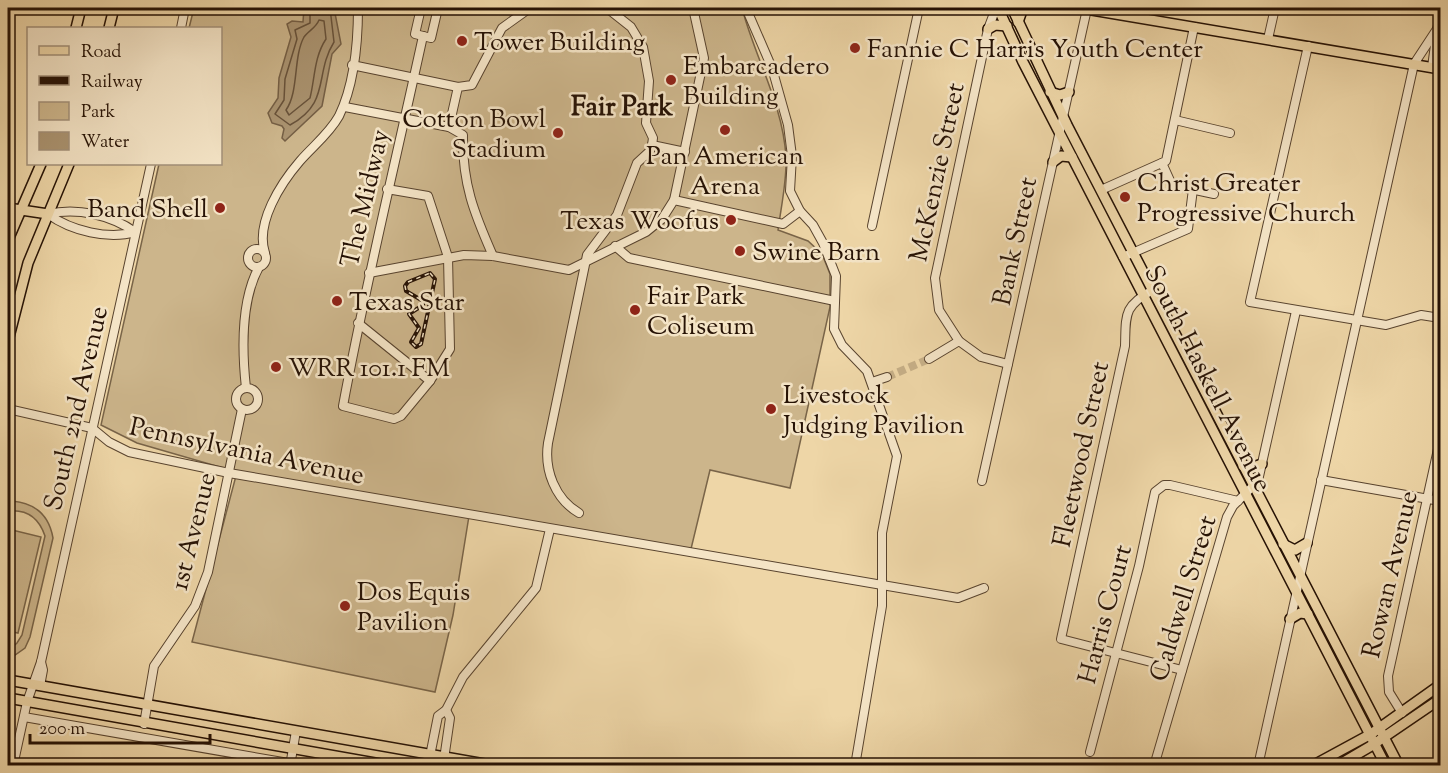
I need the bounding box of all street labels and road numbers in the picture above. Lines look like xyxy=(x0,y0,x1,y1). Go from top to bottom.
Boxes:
street label: McKenzie Street xyxy=(901,79,976,266)
street label: The Midway xyxy=(333,126,400,271)
street label: Bank Street xyxy=(985,174,1048,309)
street label: South Haskell Avenue xyxy=(1134,259,1280,499)
street label: South 2nd Avenue xyxy=(36,303,119,514)
street label: Fleetwood Street xyxy=(1045,358,1120,551)
street label: Pennsylvania Avenue xyxy=(126,409,367,495)
street label: 1st Avenue xyxy=(162,469,227,594)
street label: Rowan Avenue xyxy=(1354,487,1429,662)
street label: Caldwell Street xyxy=(1142,511,1227,686)
street label: Harris Court xyxy=(1070,541,1143,688)

